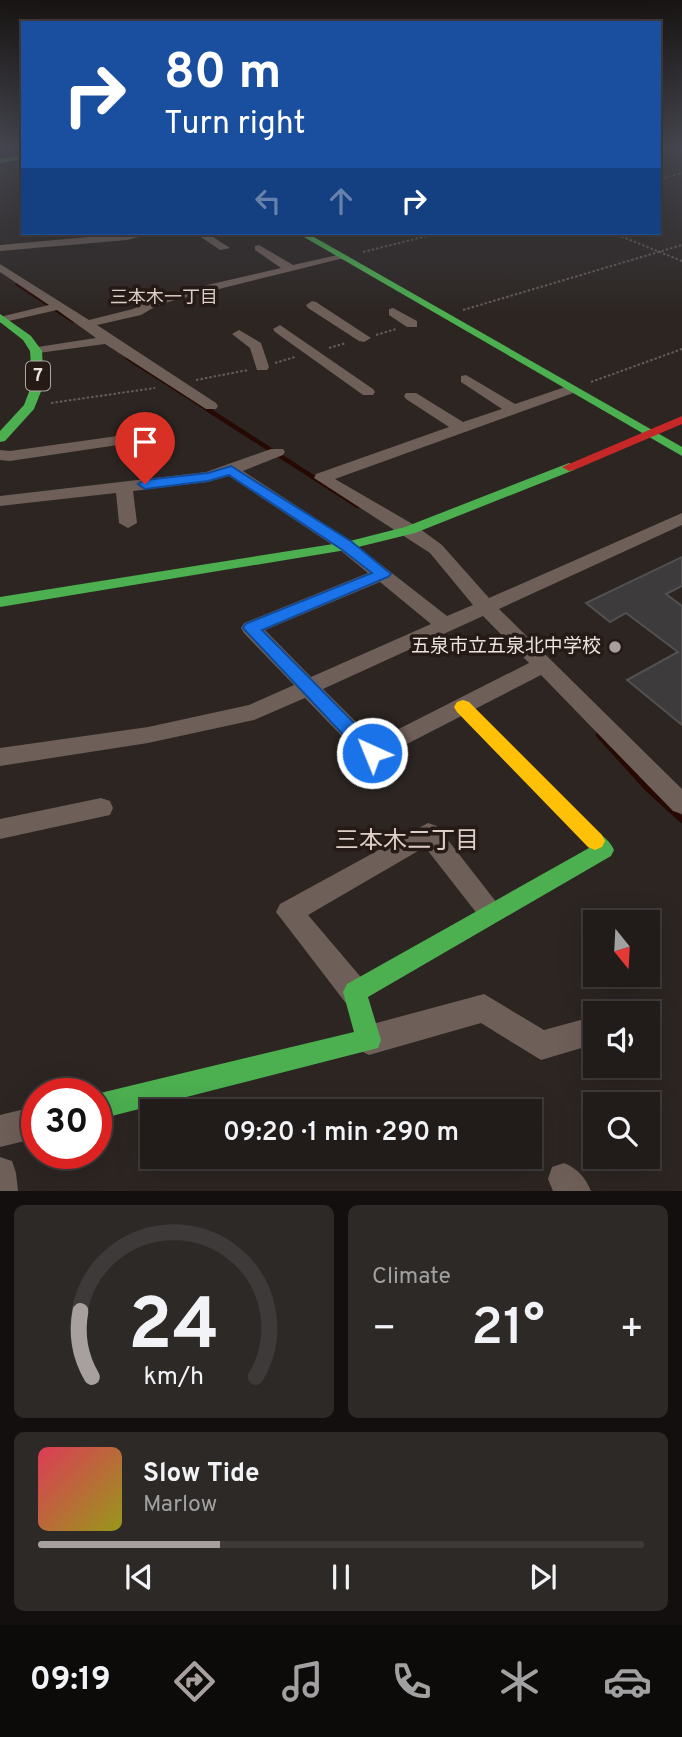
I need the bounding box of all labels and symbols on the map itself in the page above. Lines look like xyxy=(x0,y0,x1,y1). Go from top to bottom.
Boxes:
district label: 三本木一丁目 xyxy=(110,287,218,310)
road number: 7 xyxy=(26,362,50,390)
pin xyxy=(115,412,175,484)
place label: 五泉市立五泉北中学校 xyxy=(411,635,601,659)
marker: 五泉市立五泉北中学校 xyxy=(607,639,623,655)
position arrow xyxy=(335,716,409,790)
district label: 三本木二丁目 xyxy=(335,827,479,857)
north arrow xyxy=(583,910,660,987)
speed limit sign: 30 xyxy=(21,1078,112,1169)

